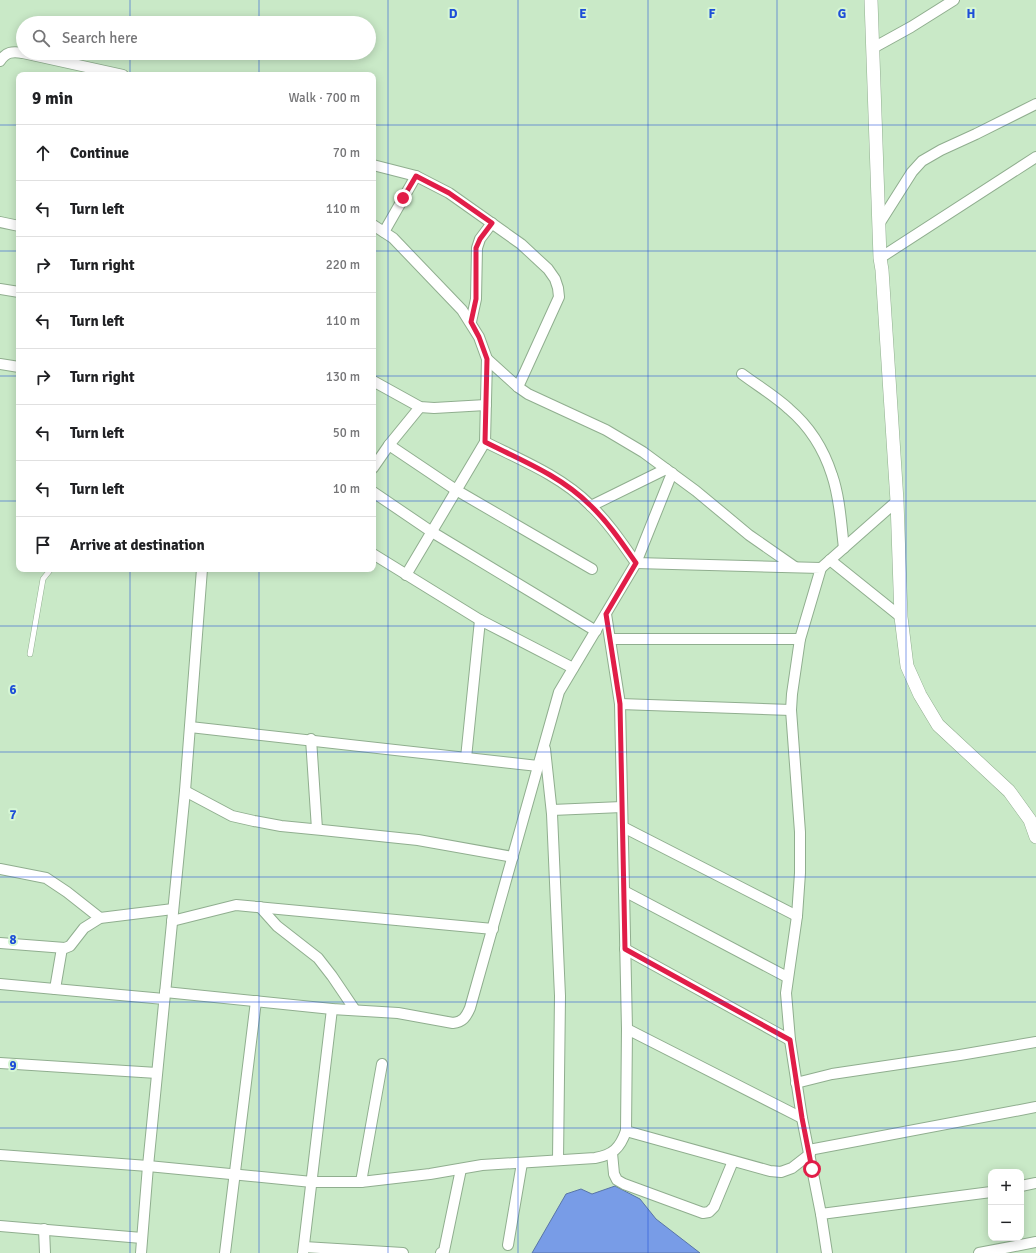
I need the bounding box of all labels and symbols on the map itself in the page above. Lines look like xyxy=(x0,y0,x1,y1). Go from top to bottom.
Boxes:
text: D xyxy=(449,6,458,22)
text: E xyxy=(579,6,587,22)
text: F xyxy=(709,6,716,22)
text: G xyxy=(838,6,846,22)
text: H xyxy=(967,6,975,22)
route end xyxy=(394,189,412,207)
text: 6 xyxy=(9,682,17,698)
text: 7 xyxy=(9,807,17,823)
text: 8 xyxy=(9,932,17,948)
text: 9 xyxy=(9,1058,17,1074)
route start xyxy=(803,1160,821,1178)

